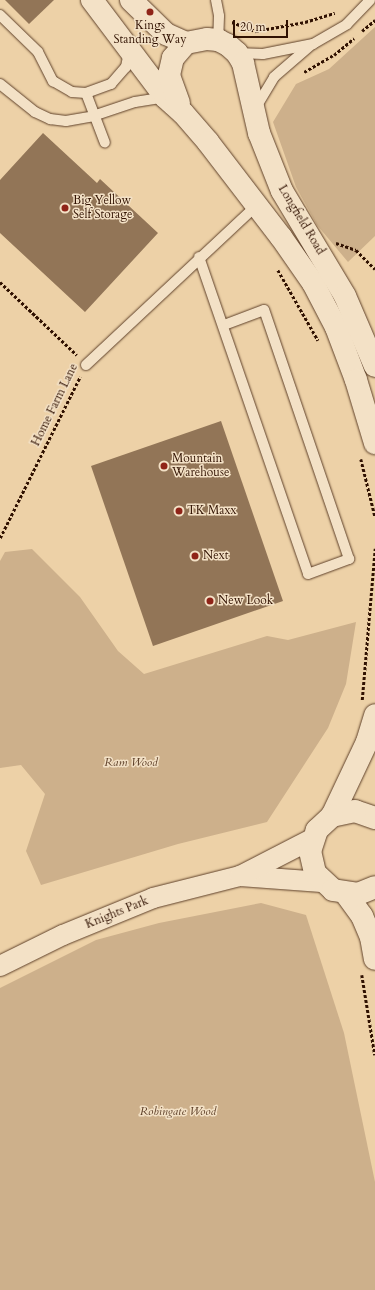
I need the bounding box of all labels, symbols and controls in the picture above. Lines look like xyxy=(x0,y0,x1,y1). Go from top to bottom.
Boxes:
marker: Kings Standing Way xyxy=(145,7,155,17)
scale bar xyxy=(235,12,290,38)
place label: Kings Standing Way xyxy=(113,19,187,47)
text: 20 m xyxy=(240,19,266,35)
street label: Longfield Road xyxy=(275,183,327,257)
place label: Big Yellow Self Storage xyxy=(73,194,132,222)
marker: Big Yellow Self Storage xyxy=(60,203,70,213)
street label: Home Farm Lane xyxy=(29,361,81,449)
place label: Mountain Warehouse xyxy=(172,452,229,480)
marker: Mountain Warehouse xyxy=(159,461,169,471)
place label: TK Maxx xyxy=(187,504,236,518)
marker: TK Maxx xyxy=(174,506,184,516)
place label: Next xyxy=(203,549,228,563)
marker: Next xyxy=(190,551,200,561)
place label: New Look xyxy=(218,594,273,608)
marker: New Look xyxy=(205,596,215,606)
park label: Ram Wood xyxy=(104,756,158,770)
street label: Knights Park xyxy=(83,894,151,932)
park label: Robingate Wood xyxy=(140,1105,216,1119)

